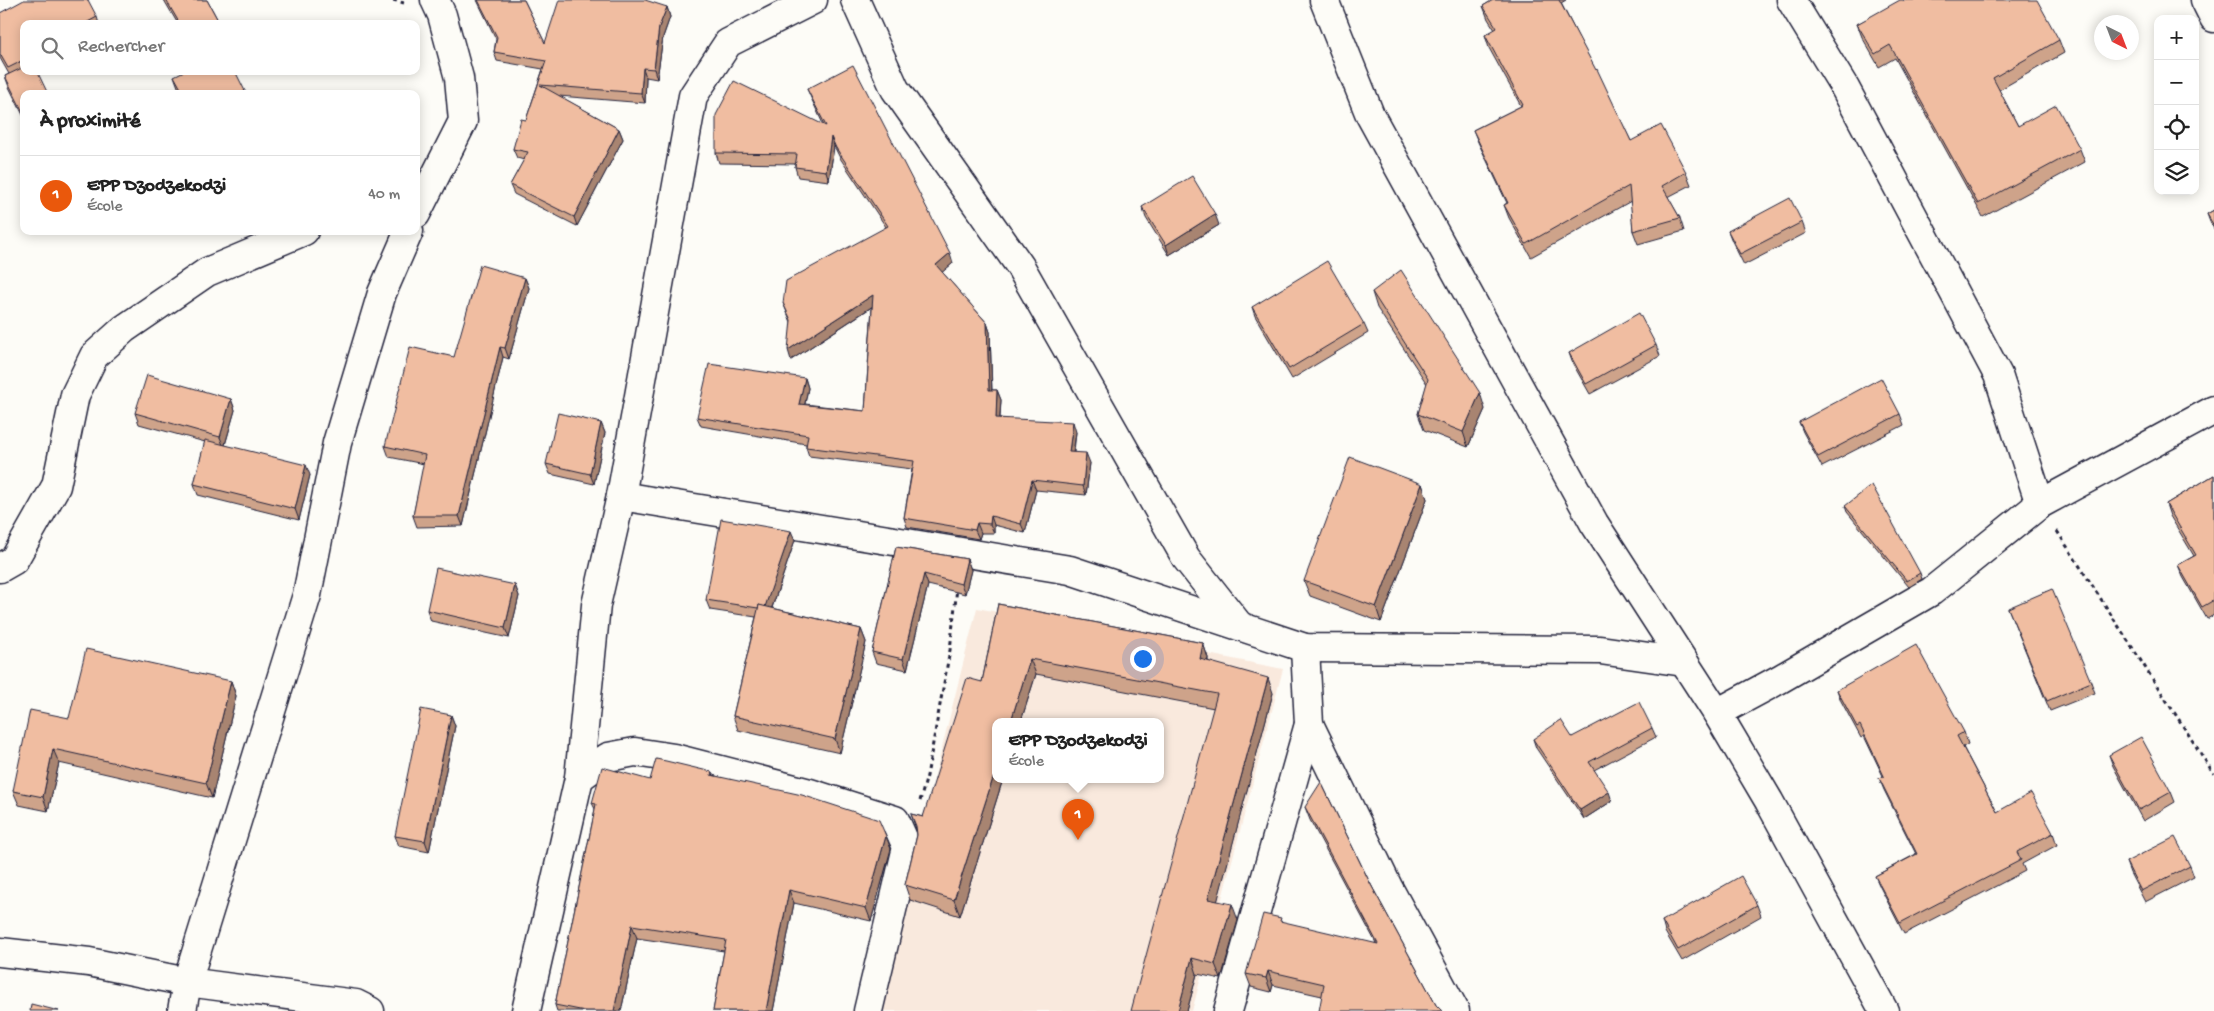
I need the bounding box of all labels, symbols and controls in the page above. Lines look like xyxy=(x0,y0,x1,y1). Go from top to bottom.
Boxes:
north arrow xyxy=(2094,15,2139,60)
map controls xyxy=(2154,15,2199,195)
button: + xyxy=(2154,15,2199,60)
search box xyxy=(20,20,420,75)
icon: search xyxy=(38,34,66,62)
text: Rechercher xyxy=(78,36,164,59)
button: − xyxy=(2154,60,2199,105)
button: locate xyxy=(2154,105,2199,150)
text: À proximité xyxy=(40,110,141,135)
button: layers xyxy=(2154,150,2199,195)
text: EPP Dzodzekodzi xyxy=(87,175,226,198)
text: 1 xyxy=(53,186,59,205)
text: 40 m xyxy=(368,186,400,205)
text: École xyxy=(87,198,123,217)
your location xyxy=(1130,646,1156,672)
popup xyxy=(992,718,1164,783)
text: EPP Dzodzekodzi xyxy=(1008,730,1148,753)
text: École xyxy=(1008,753,1044,772)
pin: 1 xyxy=(1062,799,1094,840)

